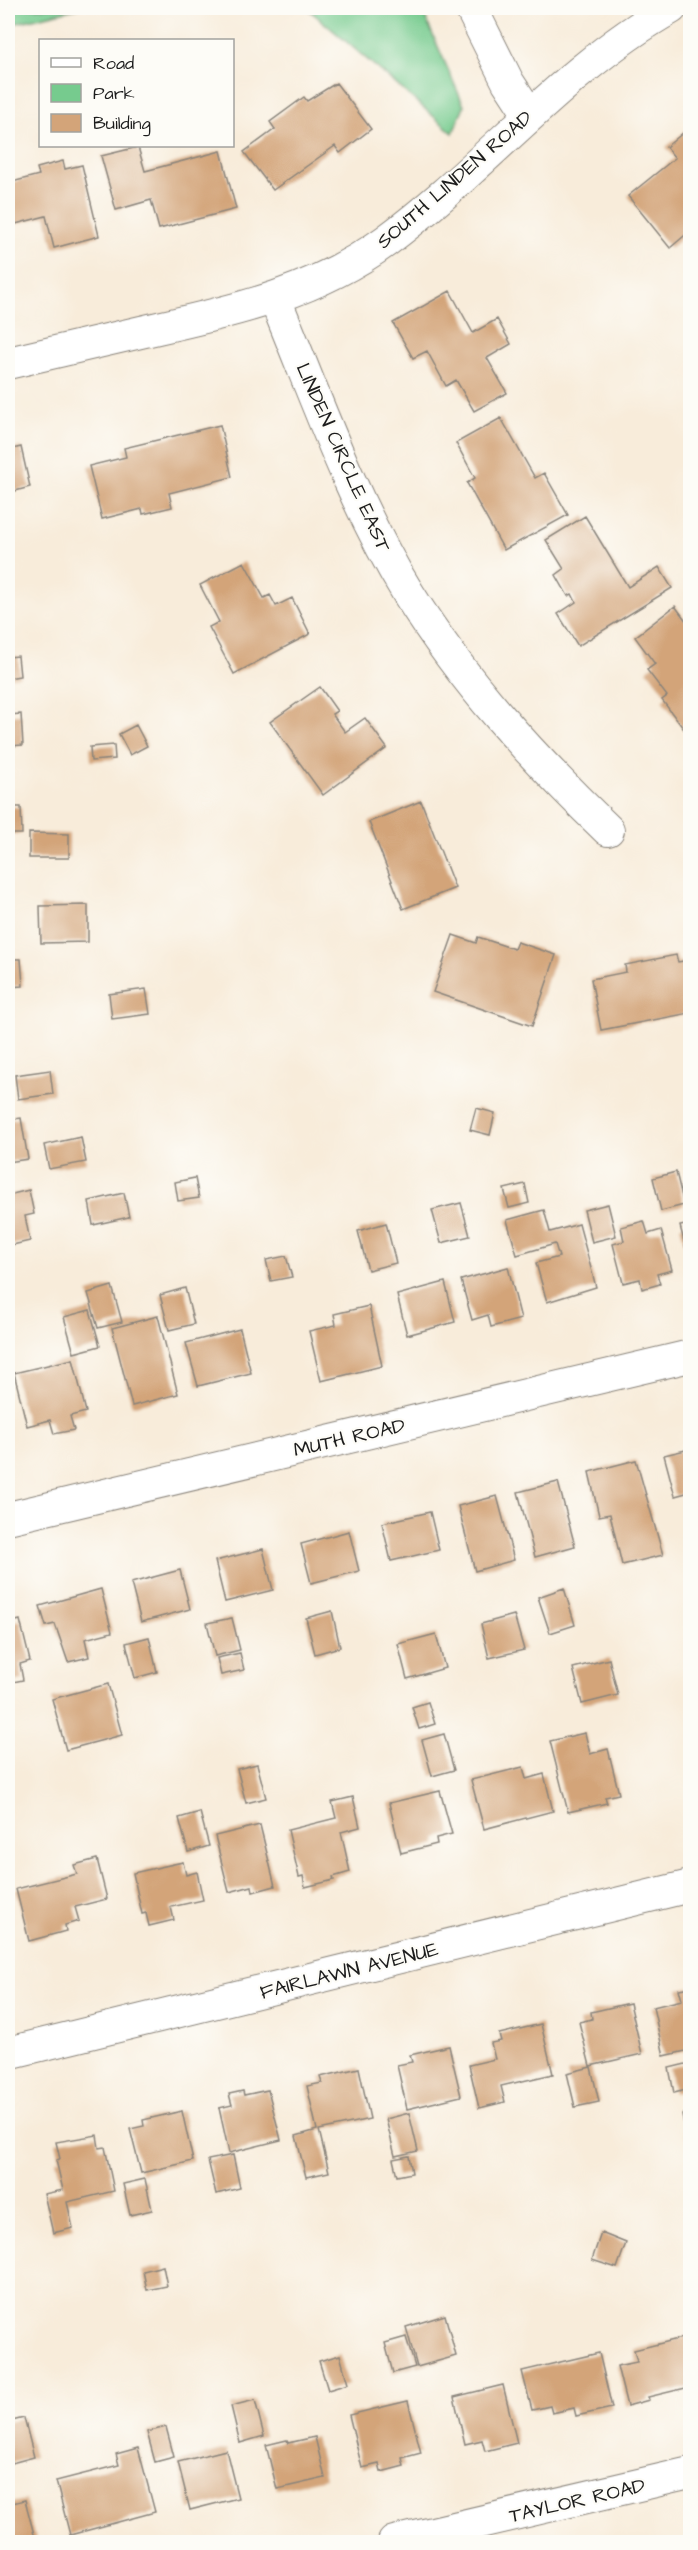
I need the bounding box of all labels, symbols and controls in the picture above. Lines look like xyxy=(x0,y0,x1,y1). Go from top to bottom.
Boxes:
legend xyxy=(39,39,234,147)
text: Road xyxy=(93,51,134,76)
text: Park xyxy=(93,81,135,106)
street label: SOUTH LINDEN ROAD xyxy=(371,104,539,255)
text: Building xyxy=(93,111,151,137)
street label: LINDEN CIRCLE EAST xyxy=(289,359,398,557)
street label: MUTH ROAD xyxy=(291,1412,408,1464)
street label: FAIRLAWN AVENUE xyxy=(257,1935,441,2007)
street label: TAYLOR ROAD xyxy=(506,2472,648,2530)

